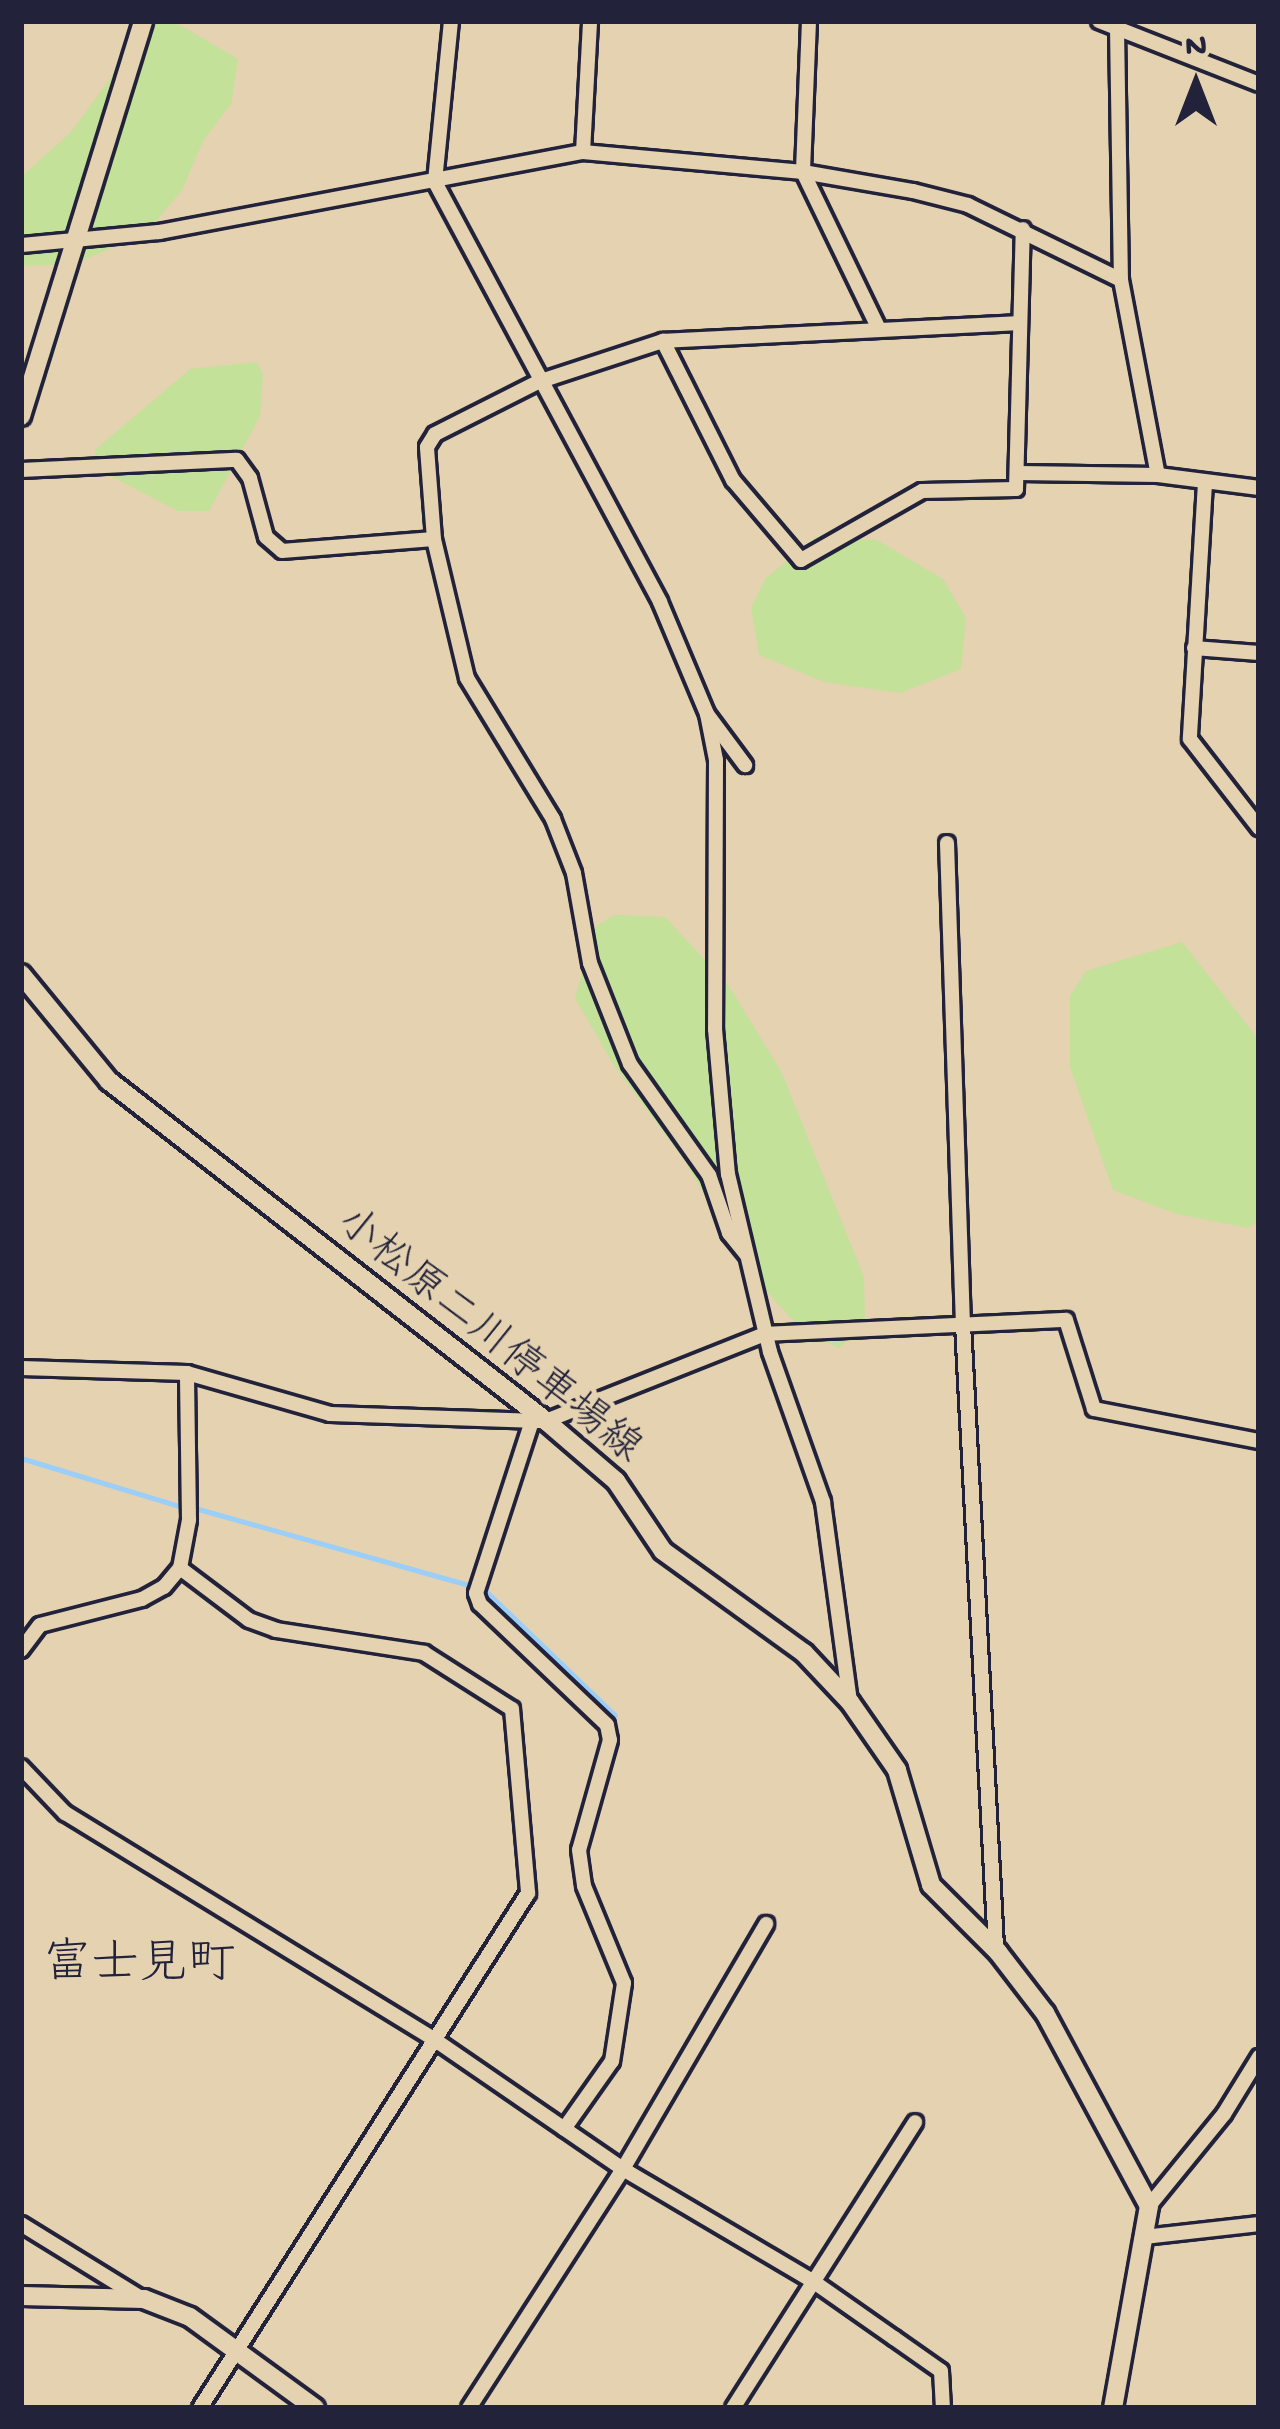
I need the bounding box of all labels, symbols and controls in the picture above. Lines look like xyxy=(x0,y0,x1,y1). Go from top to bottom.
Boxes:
north arrow xyxy=(1136,24,1256,144)
text: N xyxy=(1185,29,1207,67)
street label: 小松原二川停車場線 xyxy=(324,1199,650,1477)
district label: 富士見町 xyxy=(43,1939,235,1997)

